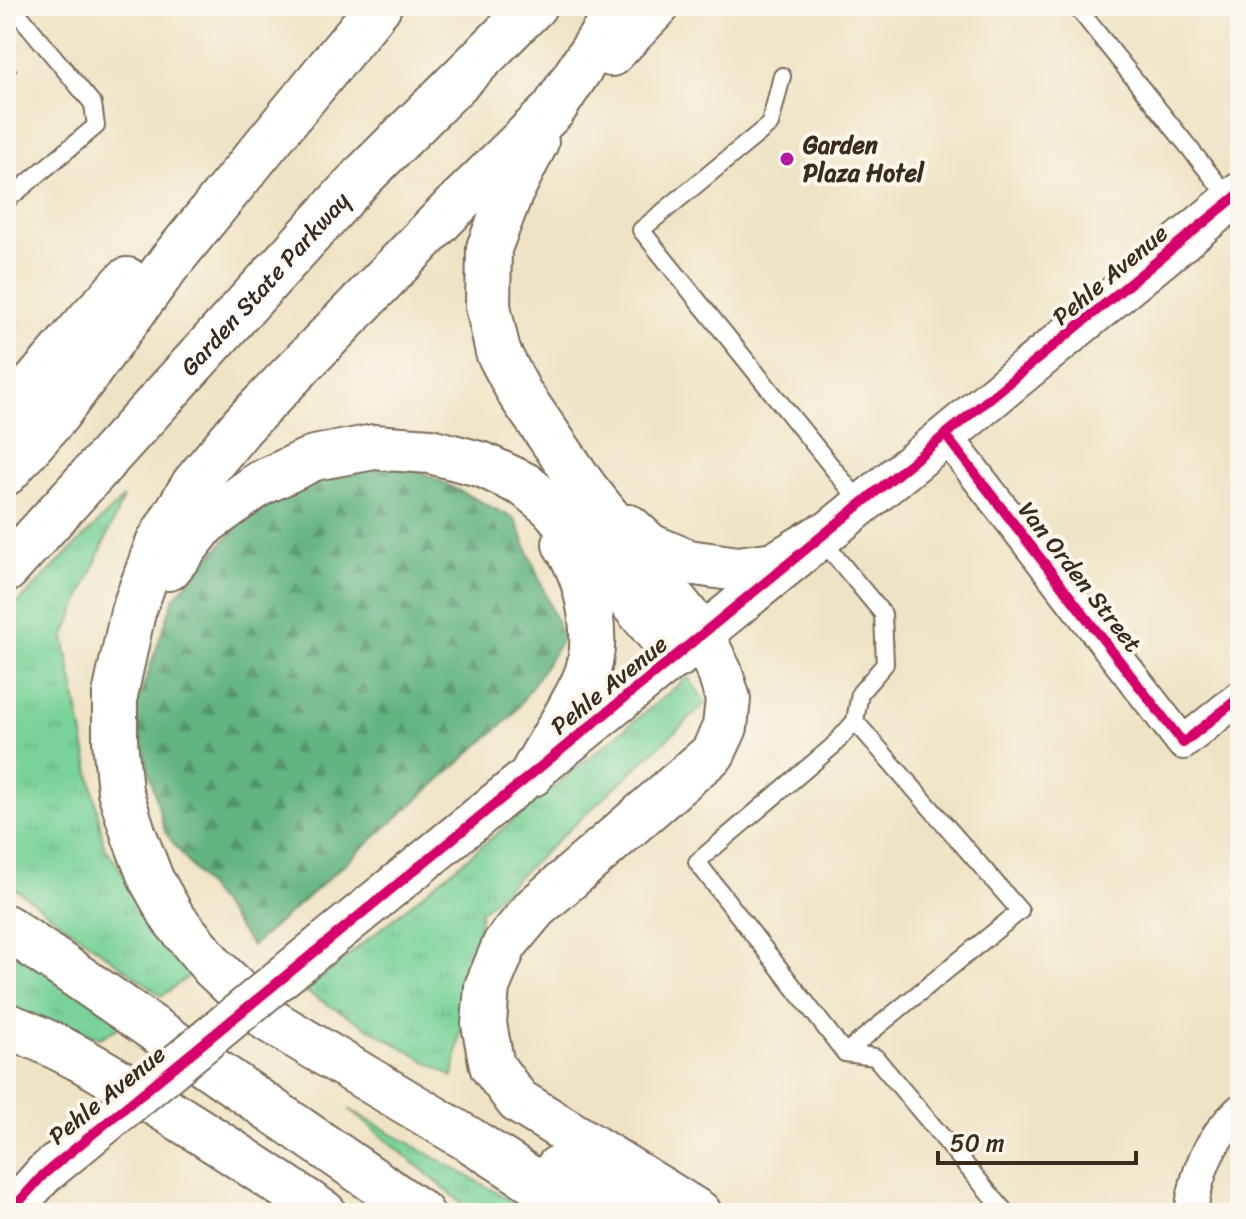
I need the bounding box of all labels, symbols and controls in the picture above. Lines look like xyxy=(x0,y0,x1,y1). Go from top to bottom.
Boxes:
place label: Garden Plaza Hotel xyxy=(803,124,925,194)
marker: Garden Plaza Hotel xyxy=(778,150,796,168)
street label: Garden State Parkway xyxy=(170,181,361,386)
street label: Pehle Avenue xyxy=(1042,213,1178,337)
street label: Van Orden Street xyxy=(1007,492,1153,662)
street label: Pehle Avenue xyxy=(541,624,677,746)
street label: Pehle Avenue xyxy=(39,1034,175,1156)
scale bar xyxy=(938,1115,1136,1165)
text: 50 m xyxy=(950,1122,1005,1164)

